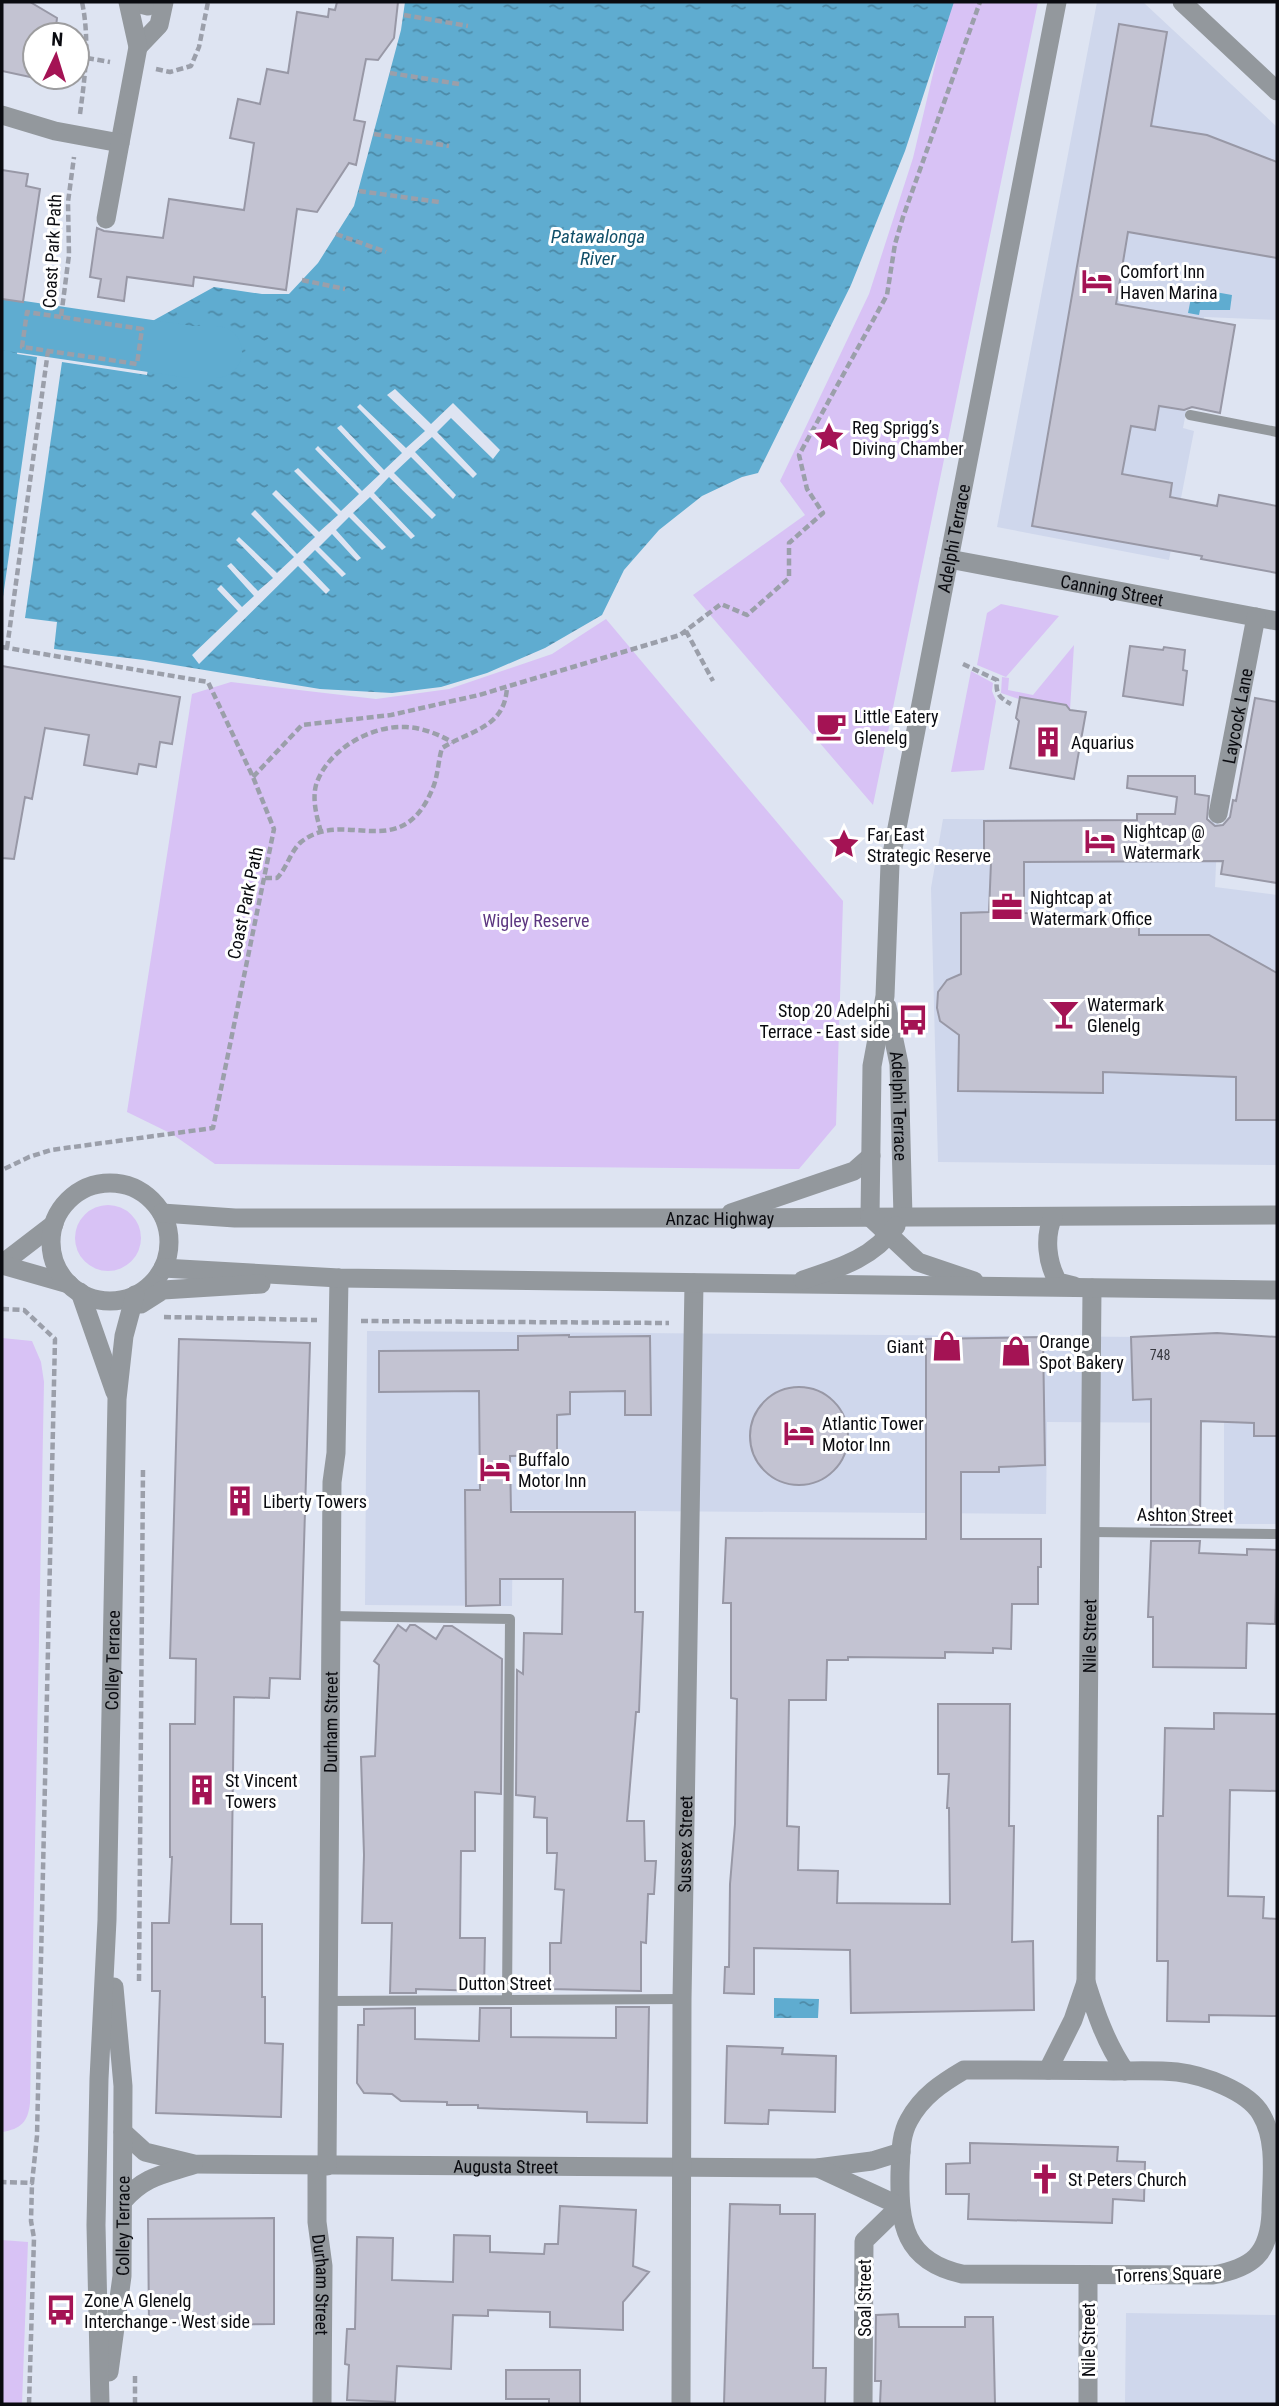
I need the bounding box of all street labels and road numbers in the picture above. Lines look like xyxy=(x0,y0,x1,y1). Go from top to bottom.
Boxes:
street label: Coast Park Path xyxy=(39,193,65,309)
street label: Adelphi Terrace xyxy=(932,482,974,595)
street label: Canning Street xyxy=(1059,570,1165,610)
street label: Laycock Lane xyxy=(1217,666,1256,765)
street label: Coast Park Path xyxy=(223,845,267,961)
street label: Adelphi Terrace xyxy=(886,1049,912,1161)
street label: Anzac Highway xyxy=(665,1207,775,1229)
street label: Ashton Street xyxy=(1137,1504,1233,1526)
street label: Nile Street xyxy=(1078,1599,1100,1673)
street label: Colley Terrace xyxy=(101,1610,123,1711)
street label: Durham Street xyxy=(319,1671,341,1773)
street label: Sussex Street xyxy=(673,1795,696,1893)
street label: Dutton Street xyxy=(458,1973,552,1994)
street label: Augusta Street xyxy=(453,2155,558,2177)
street label: Colley Terrace xyxy=(112,2176,133,2276)
street label: Durham Street xyxy=(308,2233,334,2336)
street label: Soal Street xyxy=(854,2259,875,2337)
street label: Torrens Square xyxy=(1114,2262,1222,2286)
street label: Nile Street xyxy=(1078,2303,1099,2377)

